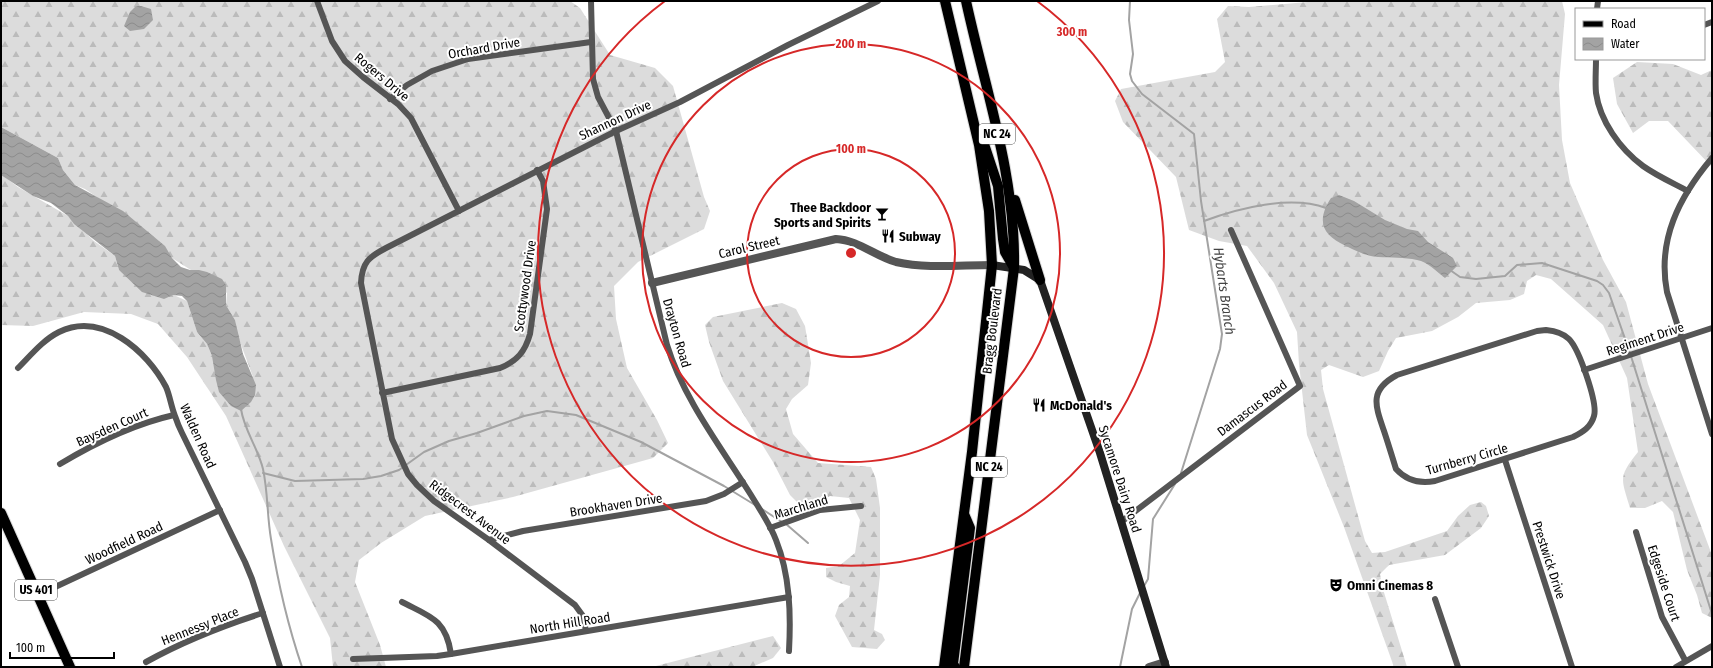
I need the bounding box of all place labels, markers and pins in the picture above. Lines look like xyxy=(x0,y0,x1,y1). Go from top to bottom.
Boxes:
place label: Thee Backdoor Sports and Spirits xyxy=(774,200,871,230)
bar icon: Thee Backdoor Sports and Spirits xyxy=(874,206,890,222)
restaurant icon: Subway xyxy=(880,228,896,244)
place label: Subway xyxy=(899,229,942,244)
centre of rings xyxy=(844,246,858,260)
restaurant icon: McDonald's xyxy=(1031,397,1047,413)
place label: McDonald's xyxy=(1050,398,1112,413)
theatre icon: Omni Cinemas 8 xyxy=(1328,577,1344,593)
place label: Omni Cinemas 8 xyxy=(1347,578,1433,593)

